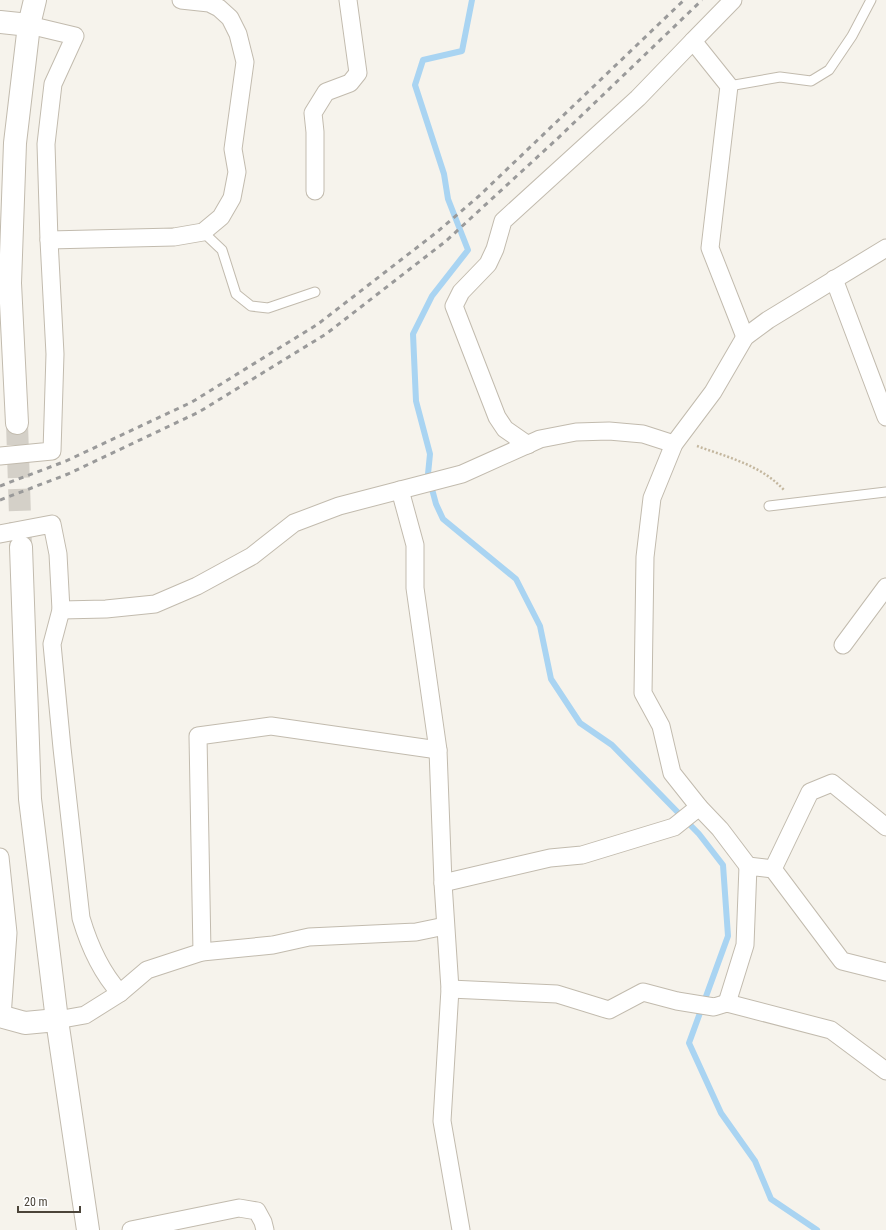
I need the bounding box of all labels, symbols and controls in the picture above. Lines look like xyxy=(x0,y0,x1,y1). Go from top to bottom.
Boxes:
scale bar xyxy=(18,1188,80,1214)
text: 20 m xyxy=(24,1195,48,1209)

